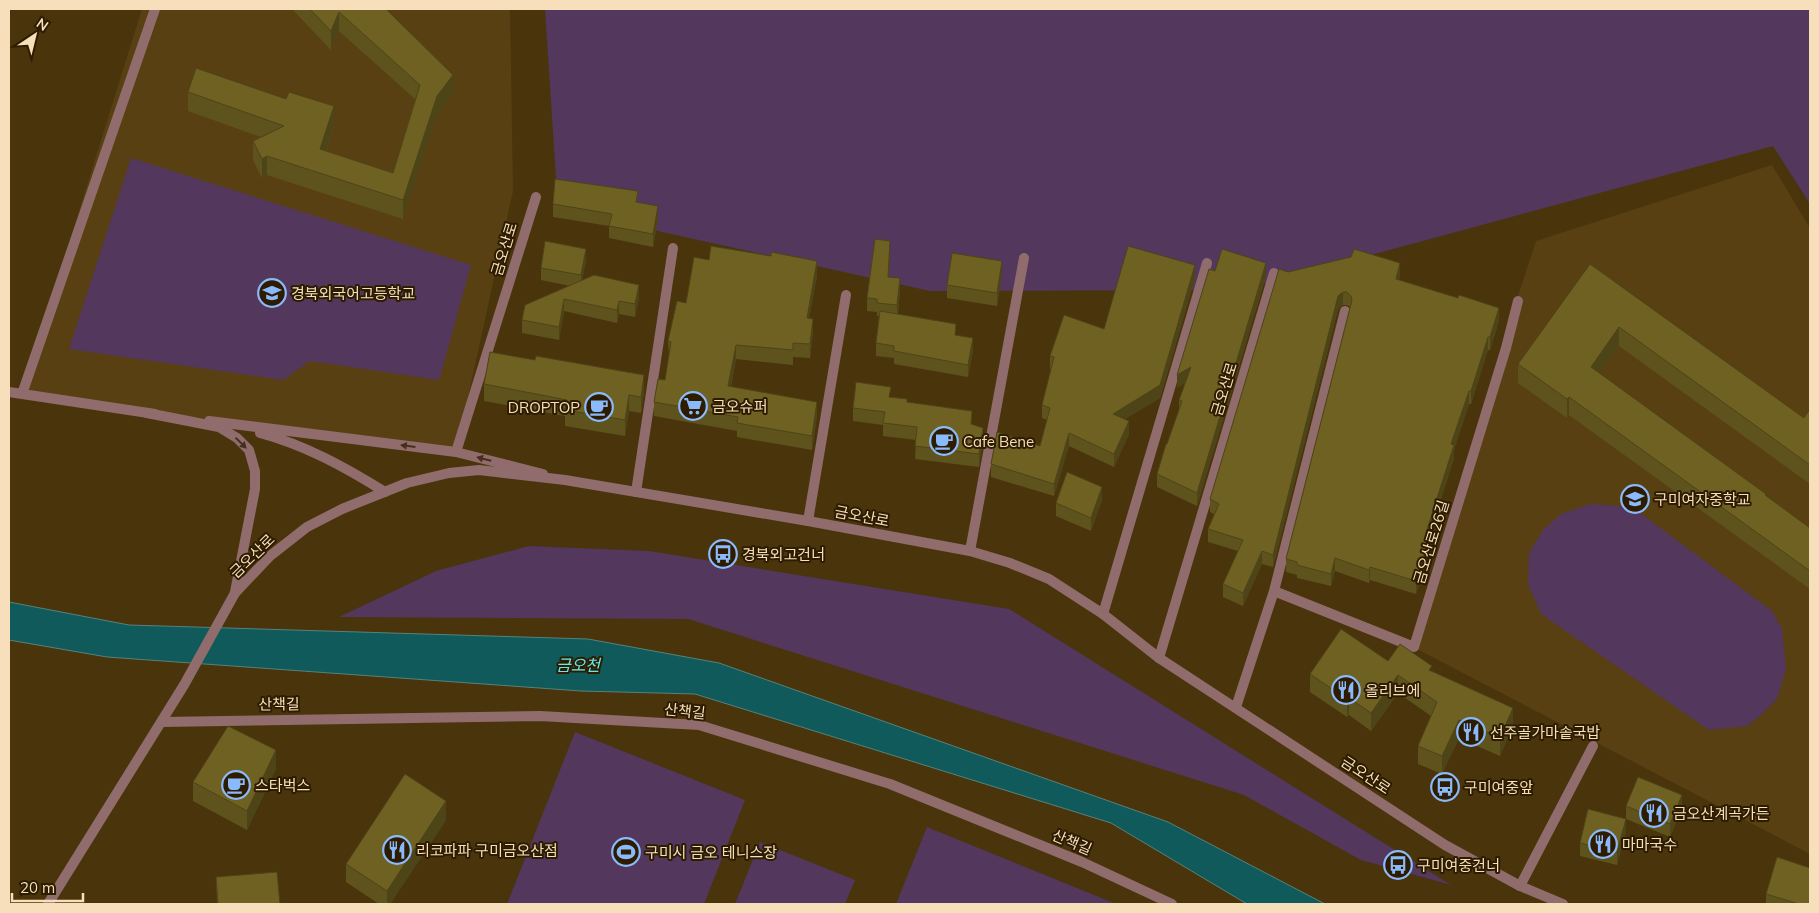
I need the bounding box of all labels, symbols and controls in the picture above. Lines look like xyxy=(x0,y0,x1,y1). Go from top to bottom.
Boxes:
north arrow xyxy=(10,10,60,60)
text: N xyxy=(33,14,52,35)
street label: 금오산로 xyxy=(487,220,521,278)
school or university icon: 경북외국어고등학교 xyxy=(257,278,287,308)
place label: 경북외국어고등학교 xyxy=(291,284,415,303)
street label: 금오산로 xyxy=(1207,360,1241,418)
supermarket icon: 금오슈퍼 xyxy=(678,391,708,421)
cafe icon: DROPTOP xyxy=(584,392,614,422)
place label: 금오슈퍼 xyxy=(712,397,767,416)
place label: DROPTOP xyxy=(508,398,580,417)
cafe icon: Cafe Bene xyxy=(929,426,959,456)
place label: Cafe Bene xyxy=(963,432,1034,451)
one-way arrow xyxy=(235,437,247,449)
one-way arrow xyxy=(400,442,416,450)
one-way arrow xyxy=(477,455,492,463)
school or university icon: 구미여자중학교 xyxy=(1620,484,1650,514)
place label: 구미여자중학교 xyxy=(1654,490,1751,509)
street label: 금오산로26길 xyxy=(1409,498,1453,586)
street label: 금오산로 xyxy=(833,501,891,531)
street label: 금오산로 xyxy=(226,530,278,582)
bus stop icon: 경북외고건너 xyxy=(708,539,738,569)
place label: 경북외고건너 xyxy=(742,545,825,564)
water label: 금오천 xyxy=(556,655,602,675)
restaurant icon: 올리브에 xyxy=(1331,675,1361,705)
place label: 올리브에 xyxy=(1365,681,1420,700)
street label: 산책길 xyxy=(258,694,300,714)
street label: 산책길 xyxy=(663,699,707,723)
restaurant icon: 선주골가마솥국밥 xyxy=(1456,717,1486,747)
place label: 선주골가마솥국밥 xyxy=(1490,723,1601,742)
street label: 금오산로 xyxy=(1338,752,1394,798)
cafe icon: 스타벅스 xyxy=(221,770,251,800)
bus stop icon: 구미여중앞 xyxy=(1430,772,1460,802)
place label: 스타벅스 xyxy=(255,776,310,795)
place label: 구미여중앞 xyxy=(1464,778,1533,797)
restaurant icon: 금오산계곡가든 xyxy=(1639,798,1669,828)
place label: 금오산계곡가든 xyxy=(1673,804,1770,823)
street label: 산책길 xyxy=(1049,825,1095,859)
restaurant icon: 마마국수 xyxy=(1588,829,1618,859)
restaurant icon: 리코파파 구미금오산점 xyxy=(382,835,412,865)
place label: 마마국수 xyxy=(1622,835,1677,854)
sports icon: 구미시 금오 테니스장 xyxy=(611,837,641,867)
place label: 리코파파 구미금오산점 xyxy=(416,841,558,860)
place label: 구미시 금오 테니스장 xyxy=(645,843,777,862)
bus stop icon: 구미여중건너 xyxy=(1383,850,1413,880)
place label: 구미여중건너 xyxy=(1417,856,1500,875)
scale bar xyxy=(12,870,84,902)
text: 20 m xyxy=(20,878,55,897)

